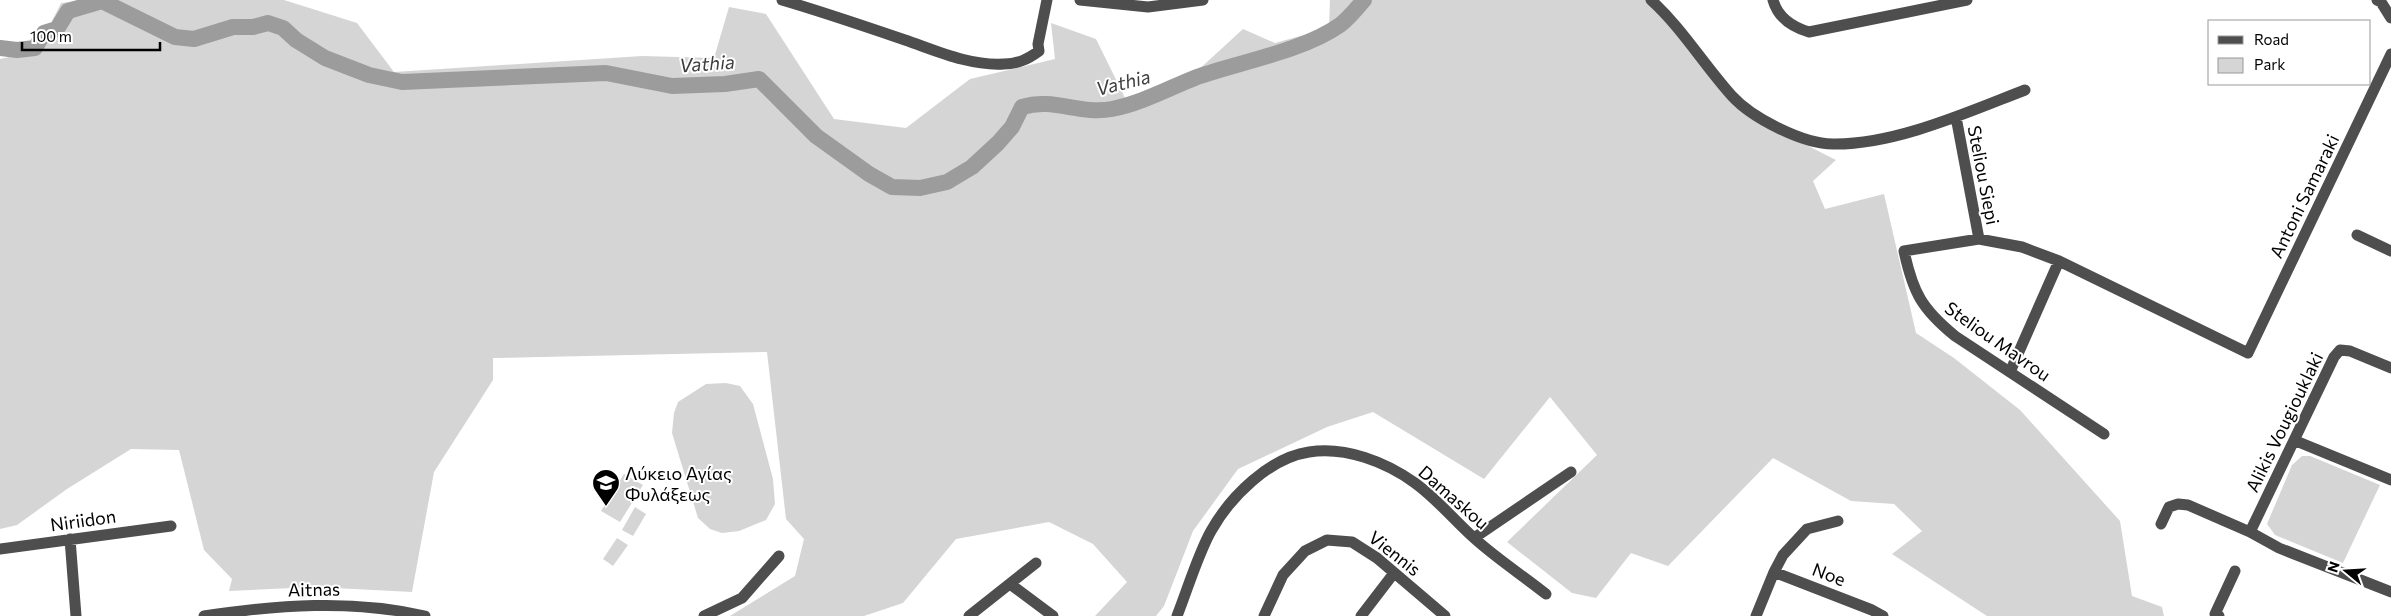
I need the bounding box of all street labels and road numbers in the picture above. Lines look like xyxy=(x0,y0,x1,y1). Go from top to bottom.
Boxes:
street label: Steliou Siepi xyxy=(1964,124,2004,226)
street label: Antoni Samaraki xyxy=(2265,130,2343,262)
street label: Steliou Mavrou xyxy=(1941,296,2055,386)
street label: Alikis Vougiouklaki xyxy=(2241,348,2327,496)
street label: Damaskou xyxy=(1414,460,1494,534)
street label: Niriidon xyxy=(49,505,117,535)
street label: Viennis xyxy=(1365,526,1425,580)
street label: Noe xyxy=(1809,558,1849,590)
street label: Aitnas xyxy=(288,578,340,600)

